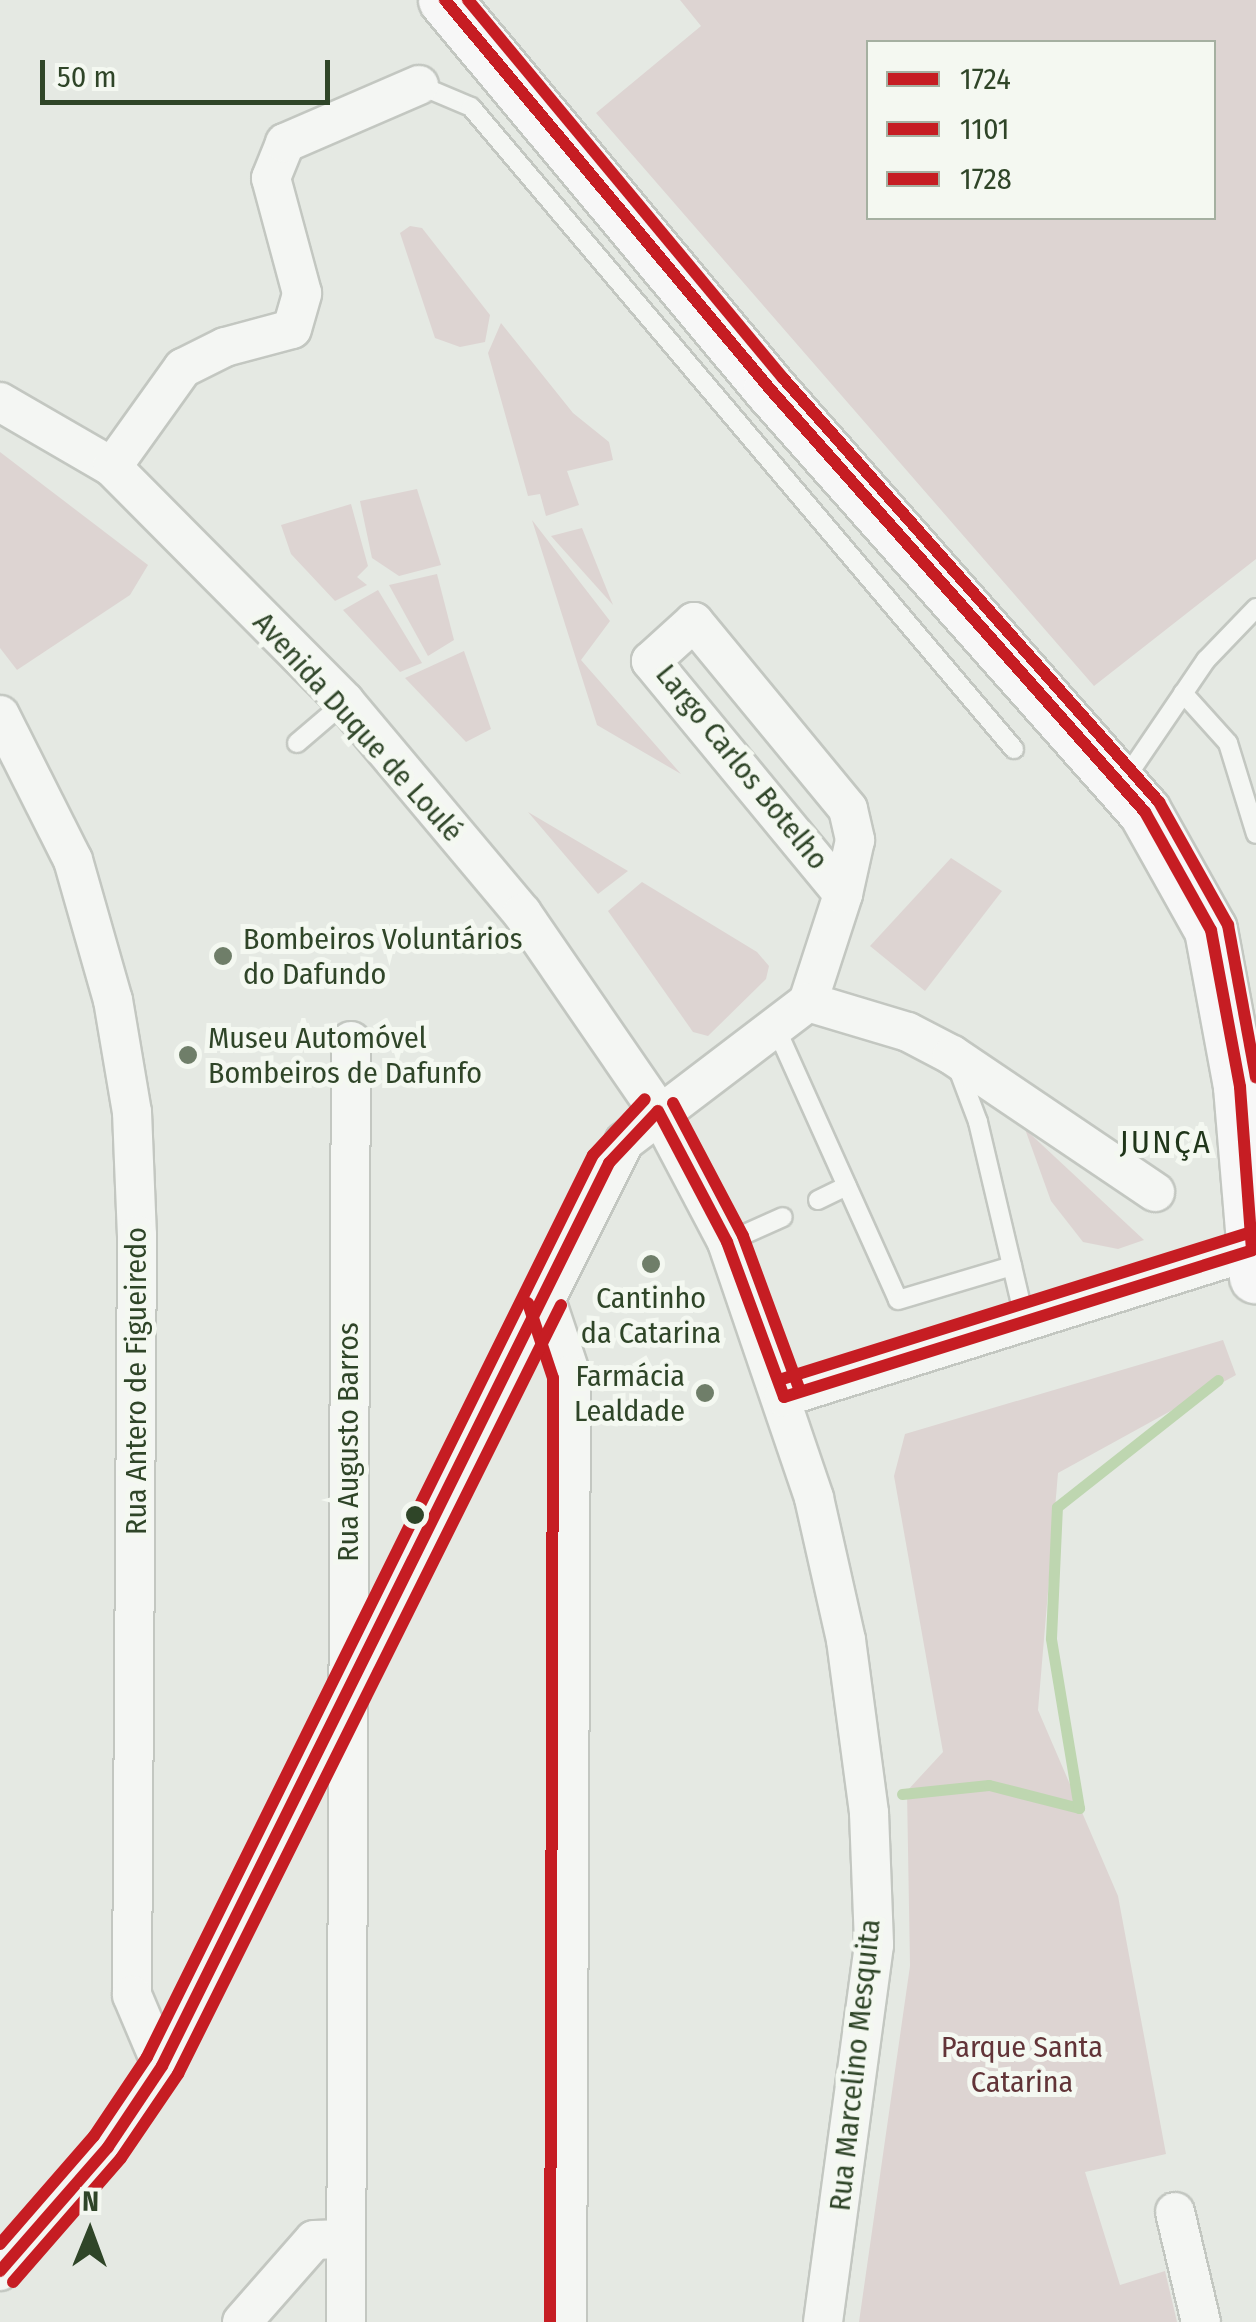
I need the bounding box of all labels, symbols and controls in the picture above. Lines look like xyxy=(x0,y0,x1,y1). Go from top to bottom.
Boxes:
scale bar xyxy=(45,40,335,102)
legend xyxy=(866,40,1216,220)
text: 50 m xyxy=(57,59,117,95)
text: 1724 xyxy=(960,61,1011,97)
text: 1101 xyxy=(960,111,1010,147)
text: 1728 xyxy=(960,161,1012,197)
street label: Avenida Duque de Loulé xyxy=(245,605,471,849)
street label: Largo Carlos Botelho xyxy=(648,657,836,877)
place label: Bombeiros Voluntários do Dafundo xyxy=(243,921,523,992)
marker: Bombeiros Voluntários do Dafundo xyxy=(212,945,234,967)
place label: Museu Automóvel Bombeiros de Dafunfo xyxy=(208,1020,482,1090)
marker: Museu Automóvel Bombeiros de Dafunfo xyxy=(177,1044,199,1066)
district label: JUNÇA xyxy=(1120,1123,1212,1161)
street label: Rua Antero de Figueiredo xyxy=(118,1227,154,1535)
marker: Cantinho da Catarina xyxy=(640,1253,662,1275)
place label: Cantinho da Catarina xyxy=(581,1280,721,1350)
street label: Rua Augusto Barros xyxy=(330,1322,366,1562)
place label: Farmácia Lealdade xyxy=(574,1358,685,1428)
marker: Farmácia Lealdade xyxy=(694,1382,716,1404)
unlabelled marker xyxy=(405,1505,425,1525)
street label: Rua Marcelino Mesquita xyxy=(822,1917,888,2213)
park label: Parque Santa Catarina xyxy=(941,2029,1103,2100)
north arrow xyxy=(40,2182,140,2282)
text: N xyxy=(82,2185,99,2218)

